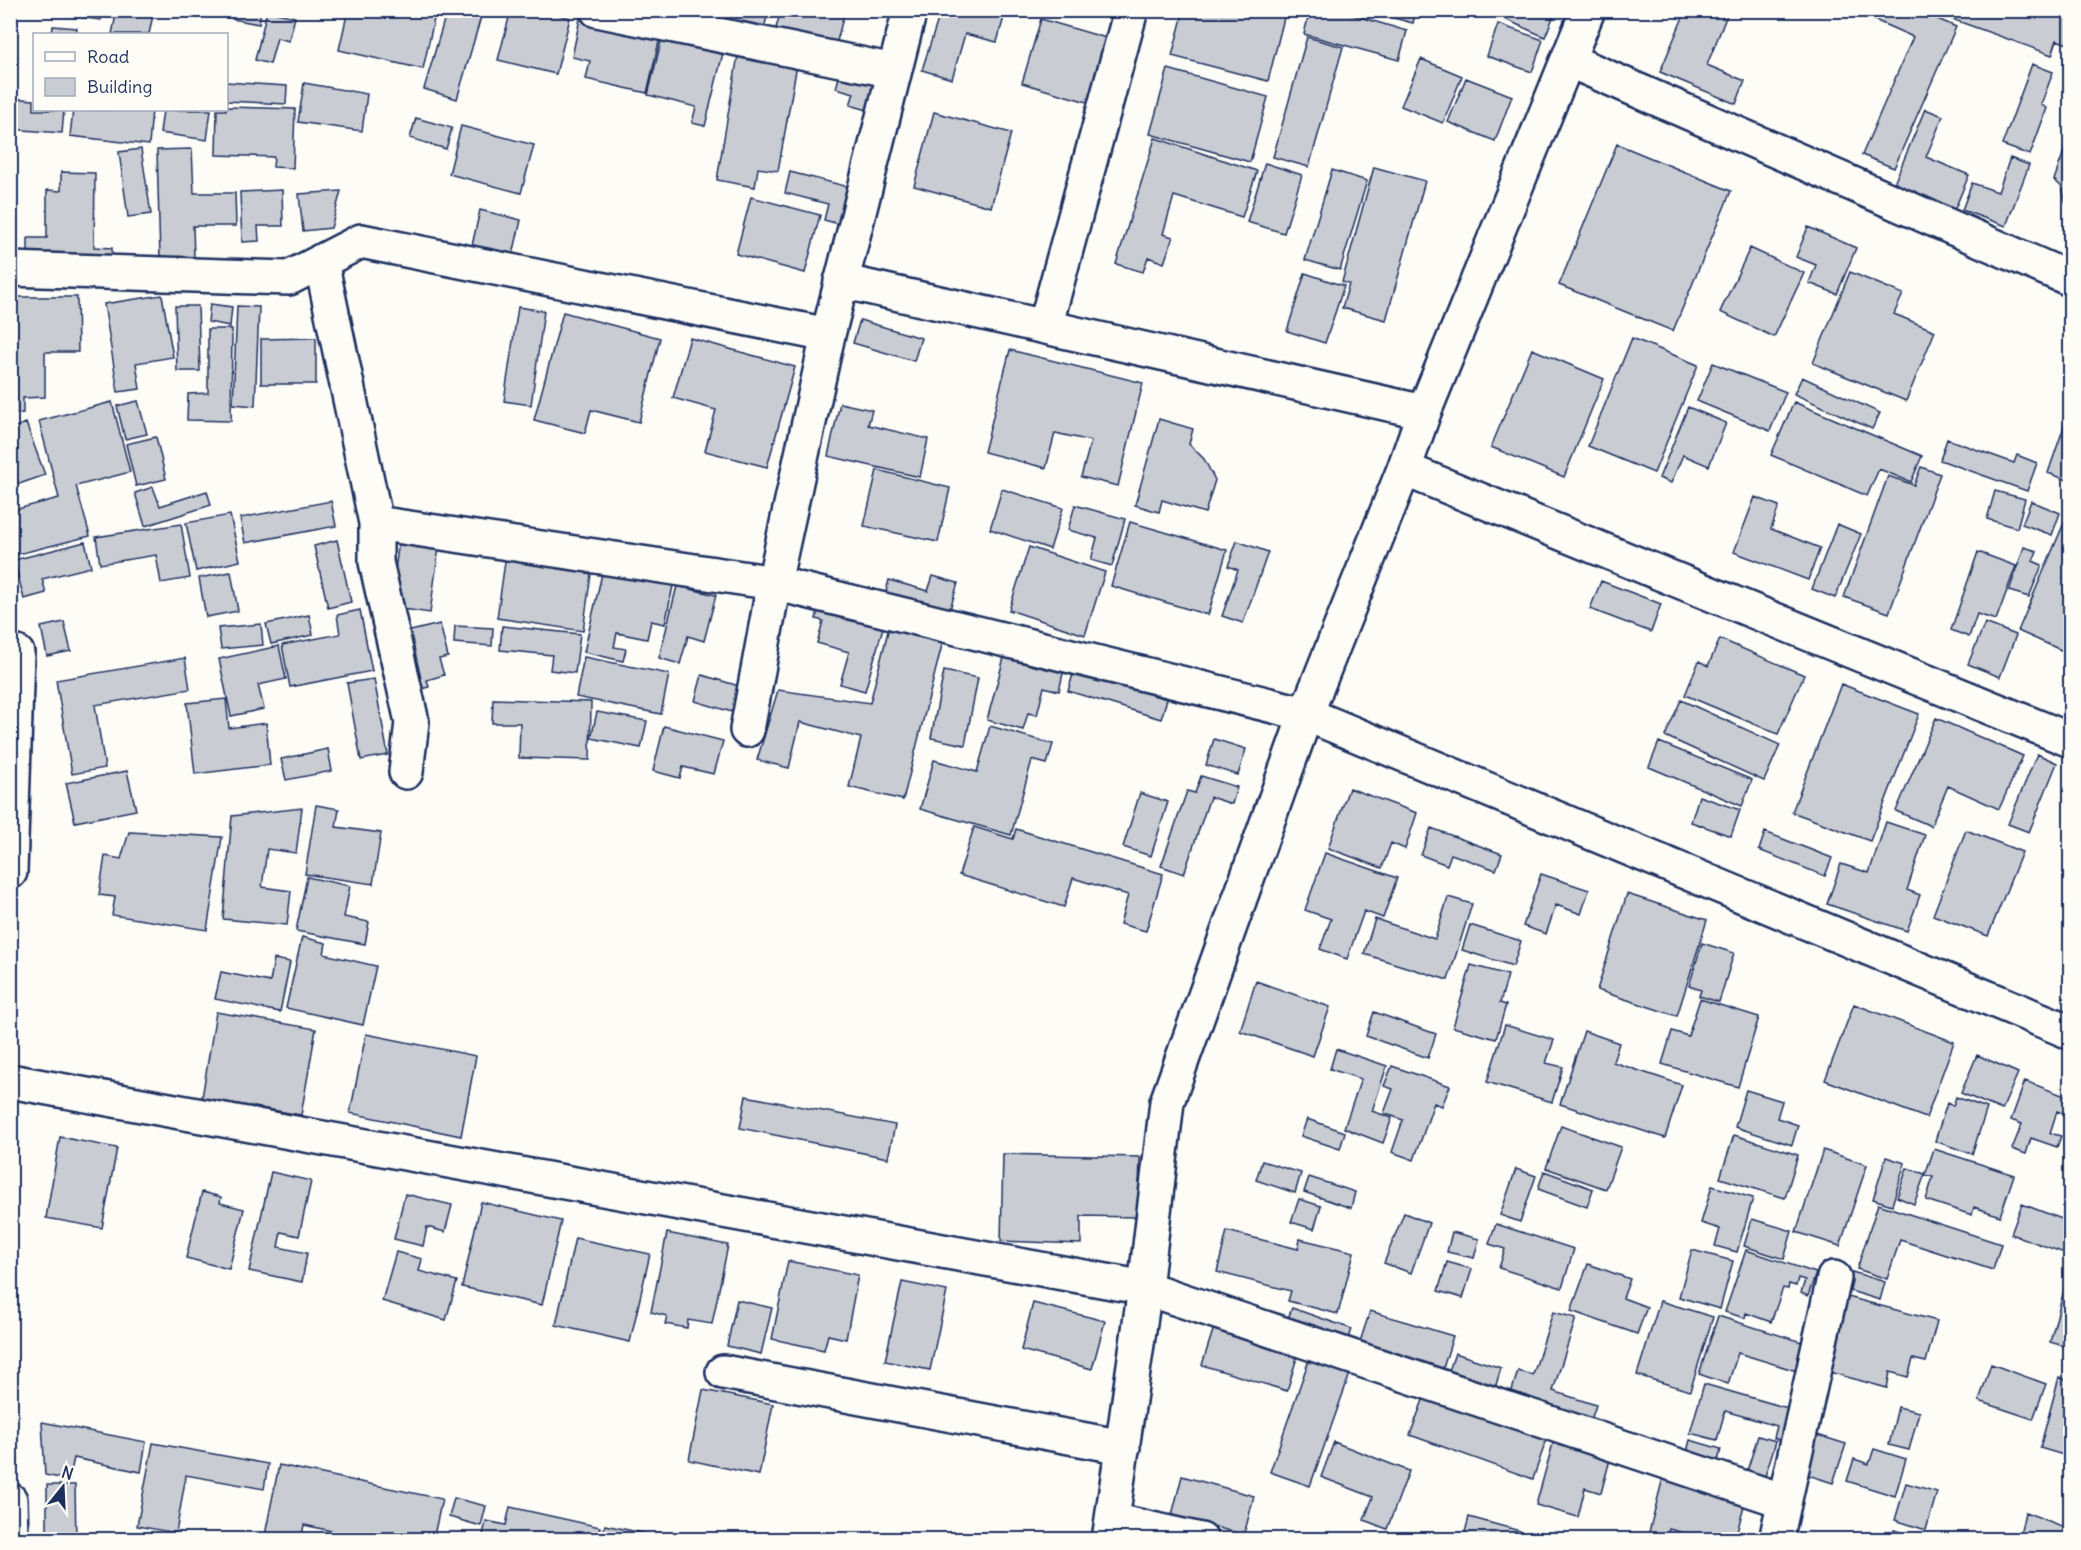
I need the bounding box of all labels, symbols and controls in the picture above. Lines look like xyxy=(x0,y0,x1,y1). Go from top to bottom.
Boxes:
legend xyxy=(33,33,228,111)
text: Road xyxy=(87,45,130,68)
text: Building xyxy=(87,75,152,98)
north arrow xyxy=(33,1457,93,1517)
text: N xyxy=(59,1462,76,1484)

